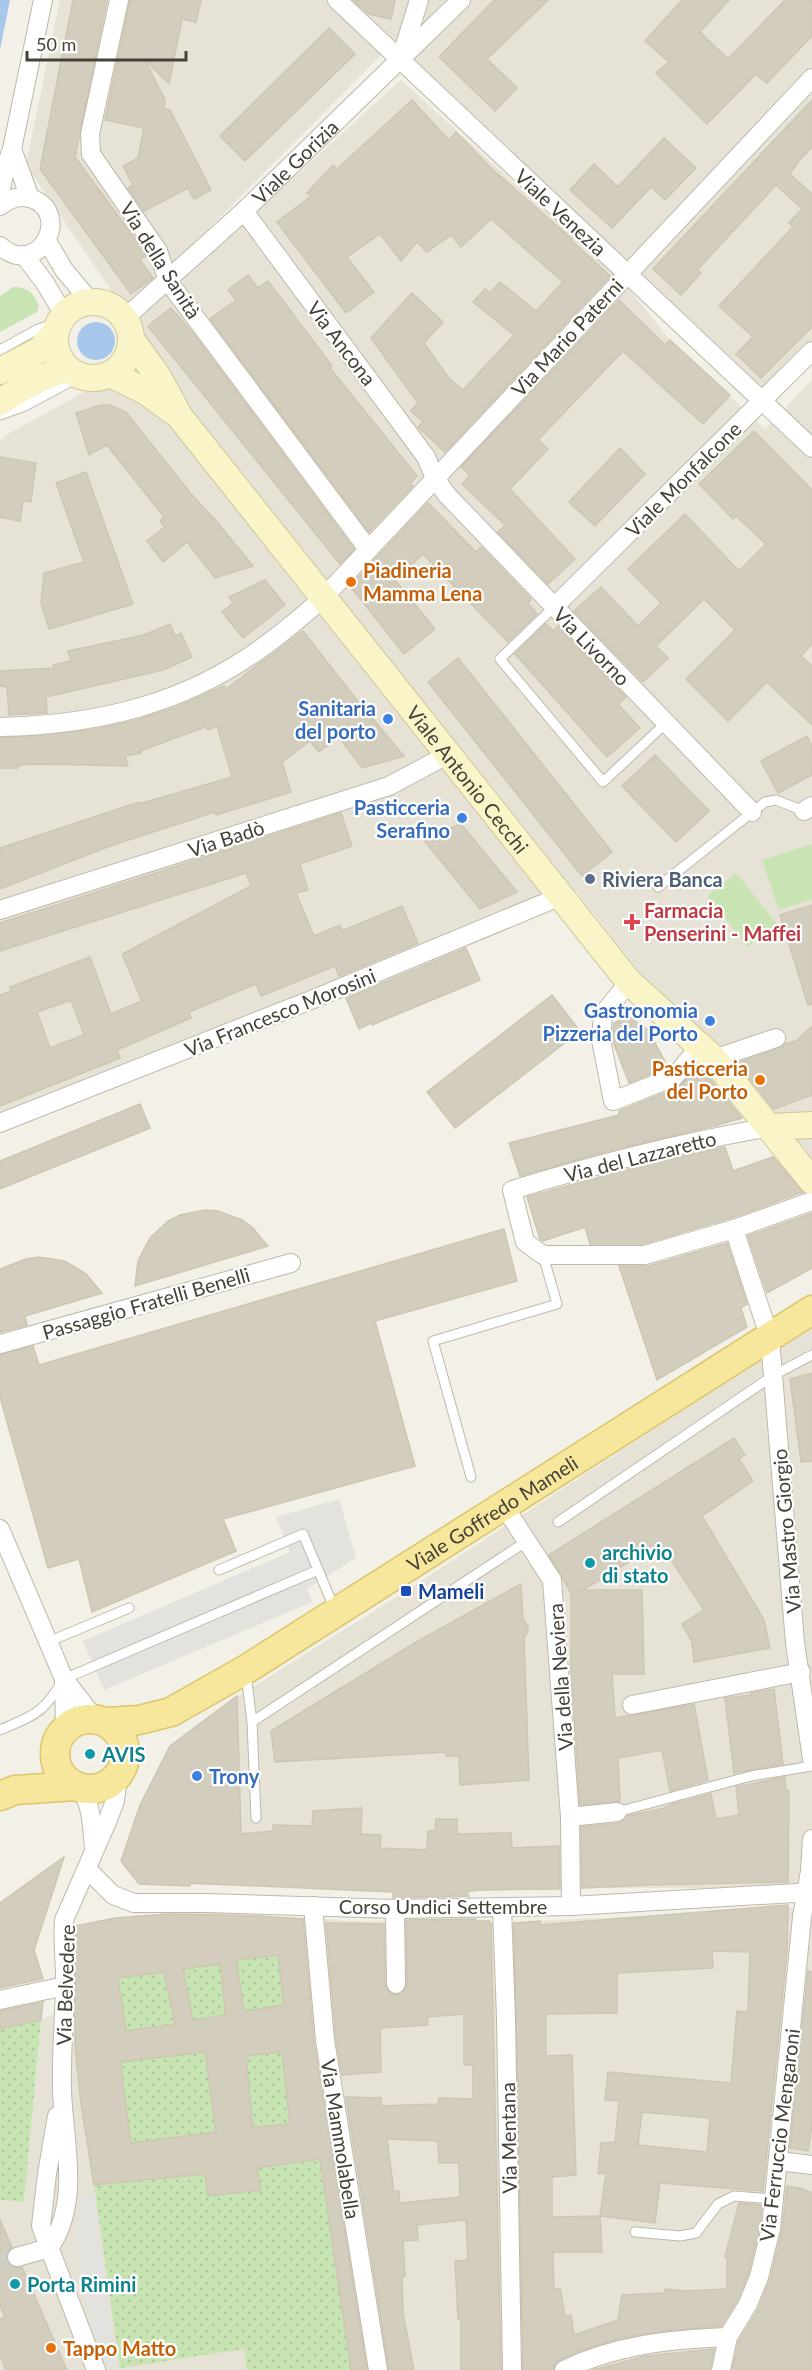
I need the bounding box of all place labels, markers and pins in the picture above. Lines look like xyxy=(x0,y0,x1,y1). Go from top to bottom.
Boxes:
place label: Piadineria Mamma Lena xyxy=(363,558,482,605)
marker: Piadineria Mamma Lena xyxy=(344,575,358,589)
place label: Sanitaria del porto xyxy=(295,696,376,743)
marker: Sanitaria del porto xyxy=(381,712,395,726)
place label: Pasticceria Serafino xyxy=(354,795,450,842)
marker: Pasticceria Serafino xyxy=(455,811,469,825)
place label: Riviera Banca xyxy=(602,867,723,891)
marker: Riviera Banca xyxy=(583,872,597,886)
place label: Farmacia Penserini - Maffei xyxy=(644,898,801,945)
marker: Farmacia Penserini - Maffei xyxy=(625,915,639,929)
place label: Gastronomia Pizzeria del Porto xyxy=(543,998,698,1045)
marker: Gastronomia Pizzeria del Porto xyxy=(703,1014,717,1028)
place label: Pasticceria del Porto xyxy=(652,1056,748,1103)
marker: Pasticceria del Porto xyxy=(753,1073,767,1087)
place label: archivio di stato xyxy=(602,1540,672,1587)
marker: archivio di stato xyxy=(583,1556,597,1570)
place label: Mameli xyxy=(418,1579,484,1603)
marker: Mameli xyxy=(399,1584,413,1598)
place label: AVIS xyxy=(101,1742,146,1766)
marker: AVIS xyxy=(83,1747,97,1761)
place label: Trony xyxy=(209,1764,260,1788)
marker: Trony xyxy=(190,1769,204,1783)
place label: Porta Rimini xyxy=(27,2272,136,2296)
marker: Porta Rimini xyxy=(8,2277,22,2291)
place label: Tappo Matto xyxy=(63,2336,176,2360)
marker: Tappo Matto xyxy=(44,2341,58,2355)

